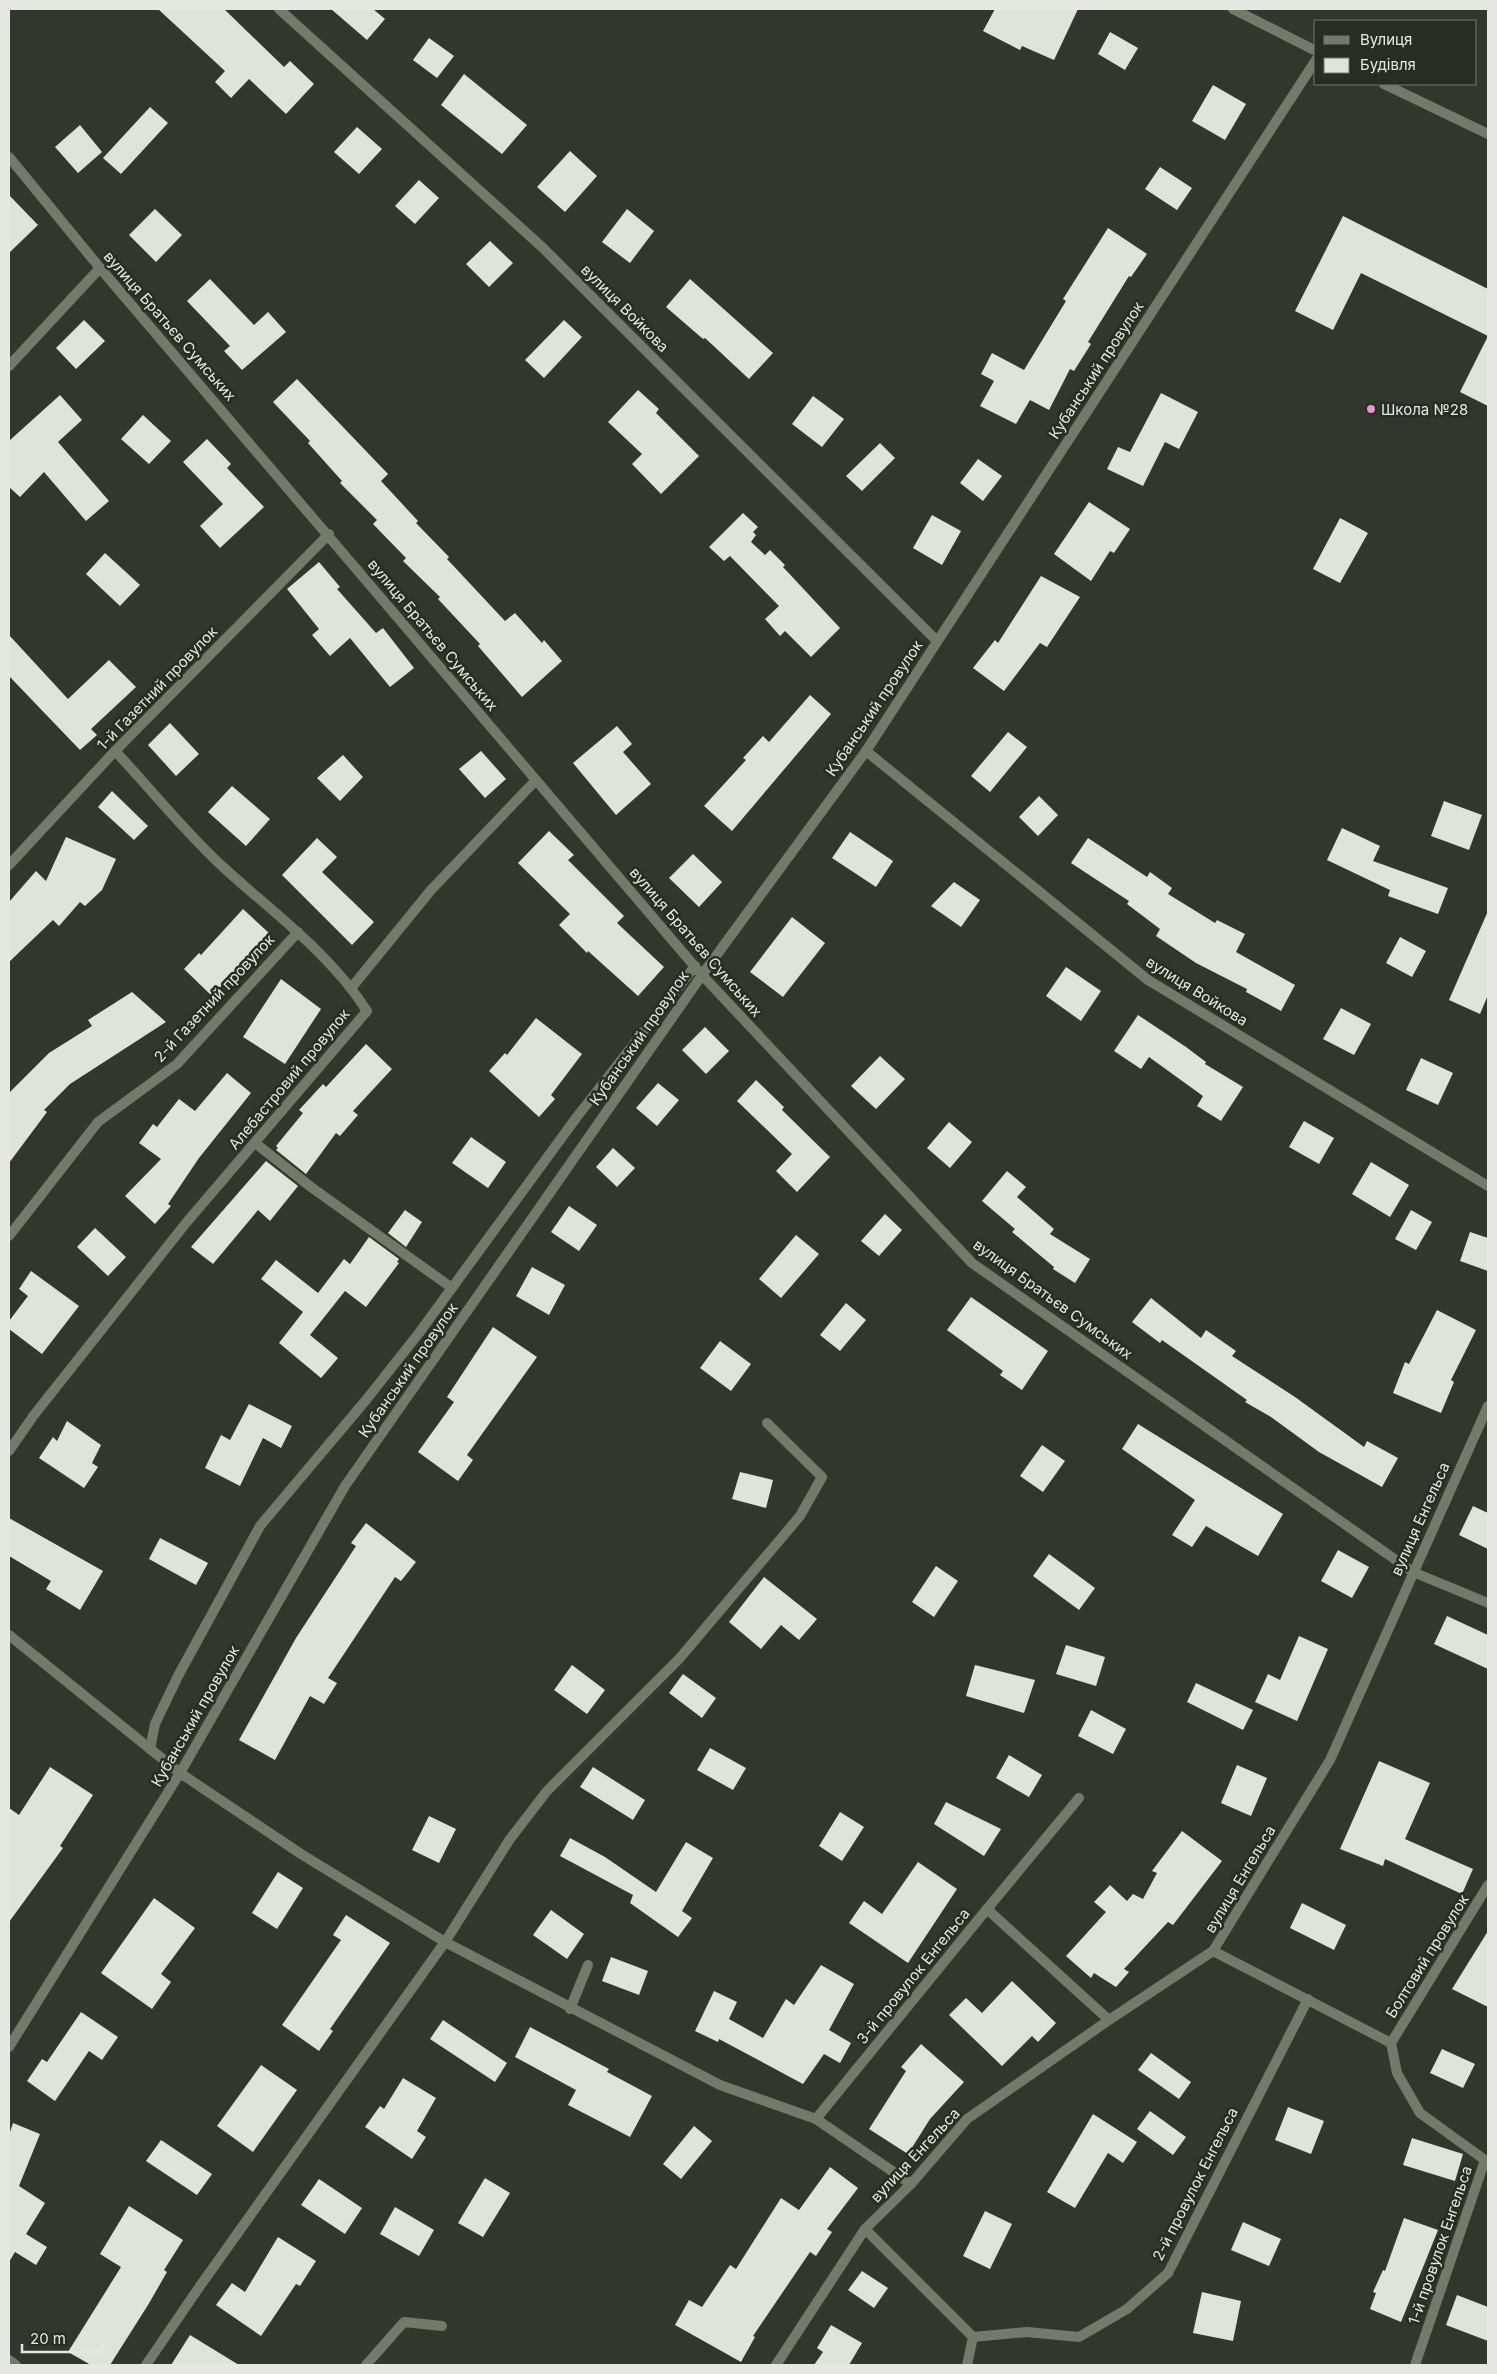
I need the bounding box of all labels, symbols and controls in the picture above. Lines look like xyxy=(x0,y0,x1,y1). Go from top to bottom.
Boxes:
legend xyxy=(1314,20,1477,85)
text: Вулиця xyxy=(1360,30,1412,49)
text: Будівля xyxy=(1360,55,1416,74)
street label: вулиця Братьєв Сумських xyxy=(100,247,240,405)
street label: вулиця Войкова xyxy=(577,260,673,356)
street label: Кубанський провулок xyxy=(1044,298,1148,442)
place label: Школа №28 xyxy=(1381,400,1468,419)
marker: Школа №28 xyxy=(1365,403,1377,415)
street label: вулиця Братьєв Сумських xyxy=(364,555,502,715)
street label: 1-й Газетний провулок xyxy=(93,622,221,754)
street label: Кубанський провулок xyxy=(821,636,927,780)
street label: вулиця Братьєв Сумських xyxy=(626,863,766,1021)
street label: 2-й Газетний провулок xyxy=(150,930,278,1066)
street label: вулиця Войкова xyxy=(1143,952,1251,1030)
street label: Кубанський провулок xyxy=(585,967,693,1109)
street label: Алебастровий провулок xyxy=(224,1005,354,1153)
street label: вулиця Братьєв Сумських xyxy=(970,1235,1136,1363)
street label: Кубанський провулок xyxy=(354,1299,462,1441)
street label: вулиця Енгельса xyxy=(1386,1459,1454,1579)
street label: Кубанський провулок xyxy=(147,1642,243,1790)
street label: вулиця Енгельса xyxy=(1200,1822,1280,1936)
street label: Болтовий провулок xyxy=(1381,1891,1473,2021)
street label: 3-й провулок Енгельса xyxy=(852,1904,974,2048)
street label: вулиця Енгельса xyxy=(866,2104,964,2206)
street label: 2-й провулок Енгельса xyxy=(1148,2104,1242,2264)
street label: 1-й провулок Енгельса xyxy=(1404,2163,1476,2327)
scale bar xyxy=(22,2322,102,2354)
text: 20 m xyxy=(30,2329,66,2348)

